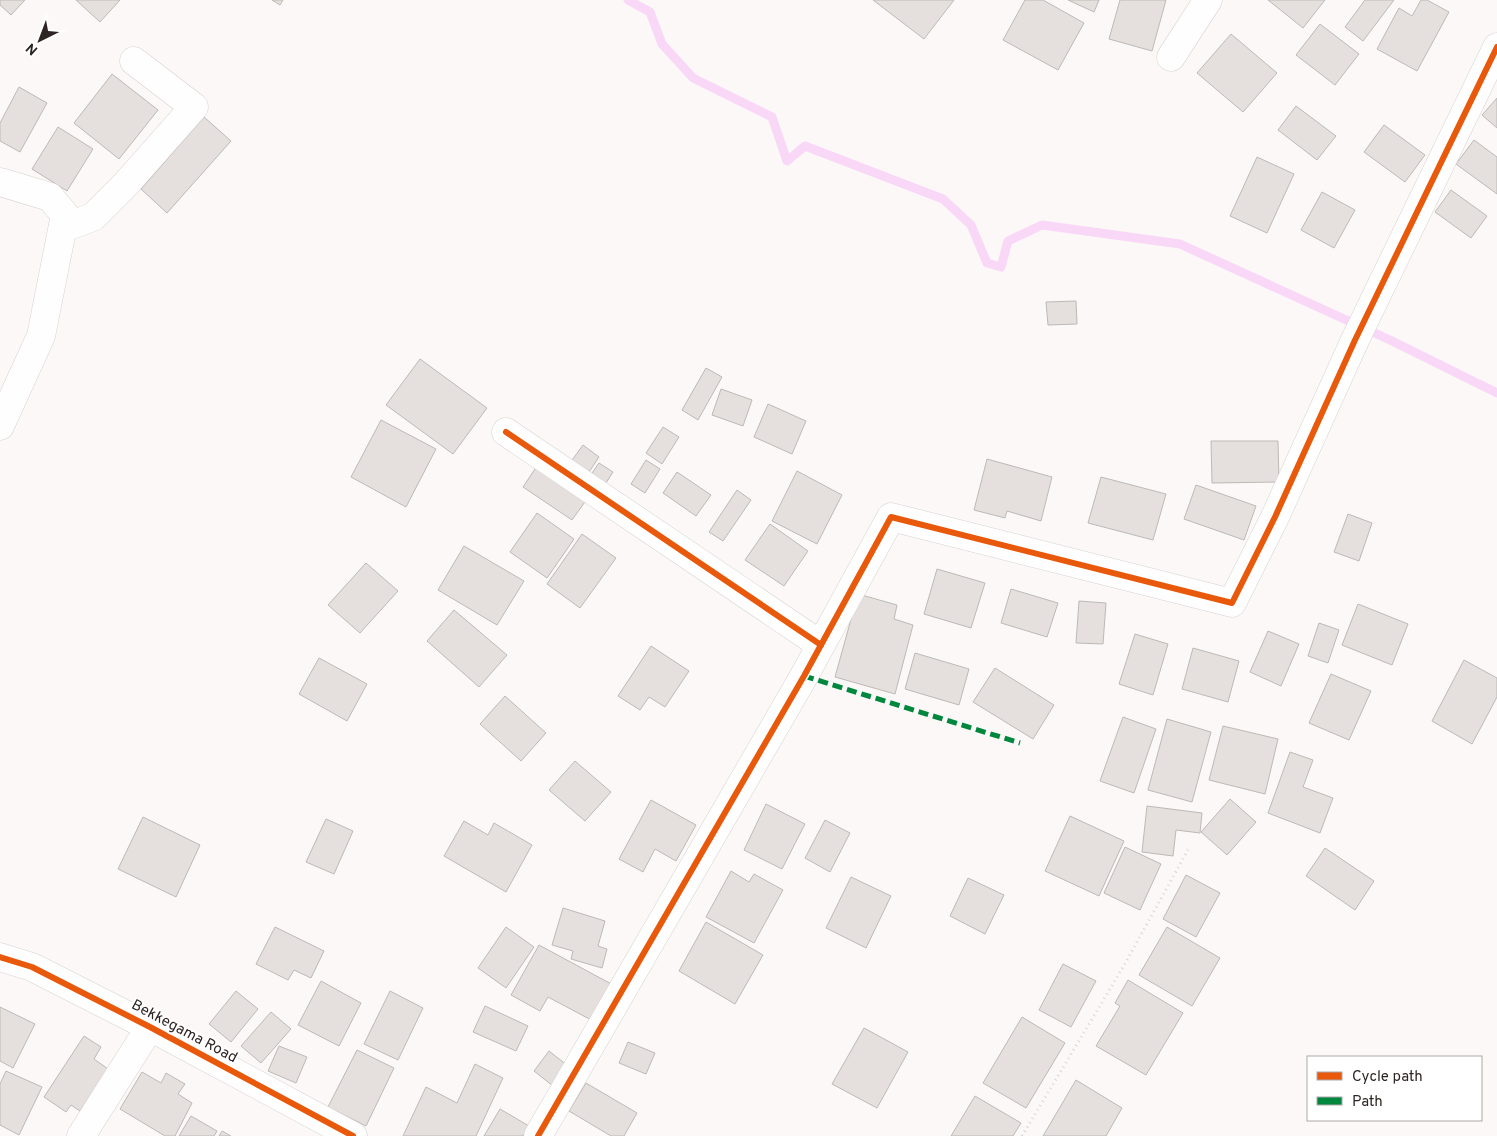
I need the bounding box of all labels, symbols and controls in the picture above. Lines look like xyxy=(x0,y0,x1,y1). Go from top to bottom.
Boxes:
north arrow xyxy=(15,15,65,65)
text: N xyxy=(23,39,42,58)
street label: Bekkegama Road xyxy=(128,996,240,1068)
legend xyxy=(1307,1056,1482,1121)
text: Cycle path xyxy=(1352,1068,1423,1087)
text: Path xyxy=(1352,1093,1383,1112)

